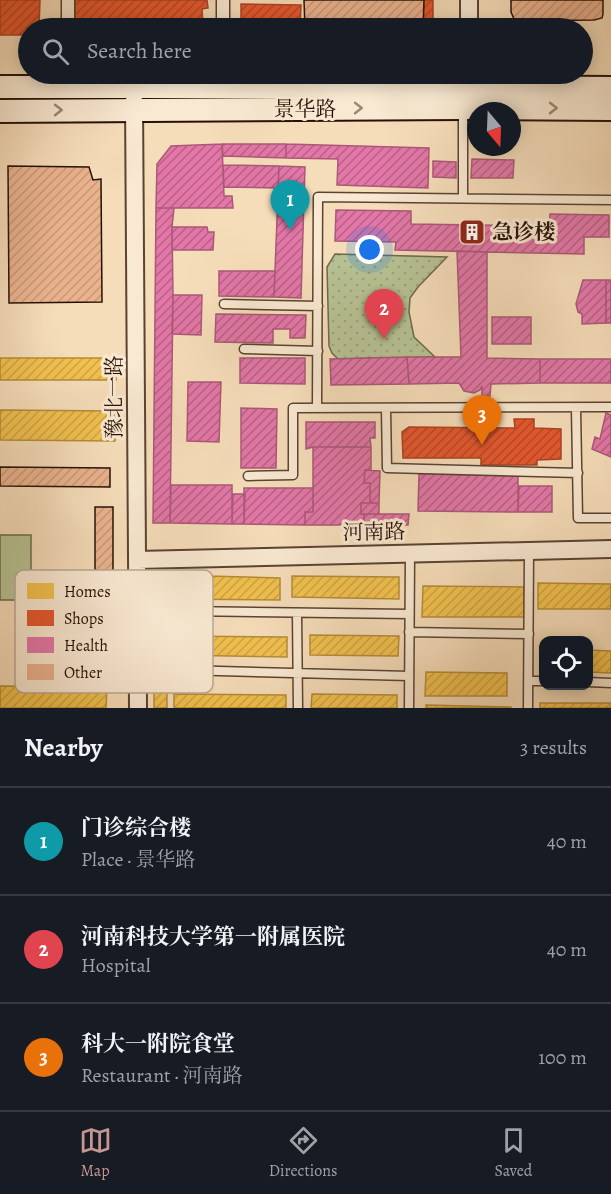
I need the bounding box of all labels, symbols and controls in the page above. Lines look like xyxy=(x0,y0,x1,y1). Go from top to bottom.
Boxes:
search box xyxy=(18,18,593,84)
icon: search xyxy=(39,35,72,68)
text: Search here xyxy=(87,36,192,66)
street label: 景华路 xyxy=(274,95,337,123)
one-way arrow xyxy=(354,102,363,115)
north arrow xyxy=(467,102,521,156)
one-way arrow xyxy=(549,102,558,114)
one-way arrow xyxy=(54,104,63,116)
pin: 1 xyxy=(270,180,310,230)
building icon: 急诊楼 xyxy=(457,217,487,247)
place label: 急诊楼 xyxy=(492,218,555,246)
your location xyxy=(355,235,384,264)
pin: 2 xyxy=(364,290,404,339)
street label: 豫北一路 xyxy=(100,355,128,439)
pin: 3 xyxy=(462,396,502,445)
street label: 河南路 xyxy=(342,517,406,547)
legend xyxy=(15,570,213,693)
text: Homes xyxy=(64,581,111,603)
text: Shops xyxy=(64,608,104,630)
text: Health xyxy=(64,635,109,657)
map controls xyxy=(539,636,593,690)
button: locate xyxy=(539,636,593,690)
text: Other xyxy=(64,662,102,684)
text: Nearby xyxy=(24,730,103,765)
text: 3 results xyxy=(520,734,587,761)
text: 门诊综合楼 xyxy=(81,813,191,843)
text: 1 xyxy=(40,828,47,855)
text: 40 m xyxy=(547,828,587,855)
text: Place · 景华路 xyxy=(81,846,195,873)
text: 河南科技大学第一附属医院 xyxy=(81,922,345,952)
text: 2 xyxy=(39,936,48,963)
text: 40 m xyxy=(547,936,587,963)
text: Hospital xyxy=(81,952,151,979)
text: 科大一附院食堂 xyxy=(81,1029,235,1059)
text: 3 xyxy=(39,1044,48,1071)
text: 100 m xyxy=(538,1044,587,1071)
text: Restaurant · 河南路 xyxy=(81,1062,243,1089)
tab: Map xyxy=(79,1124,112,1182)
tab: Directions xyxy=(269,1124,337,1182)
tab: Saved xyxy=(494,1124,532,1182)

